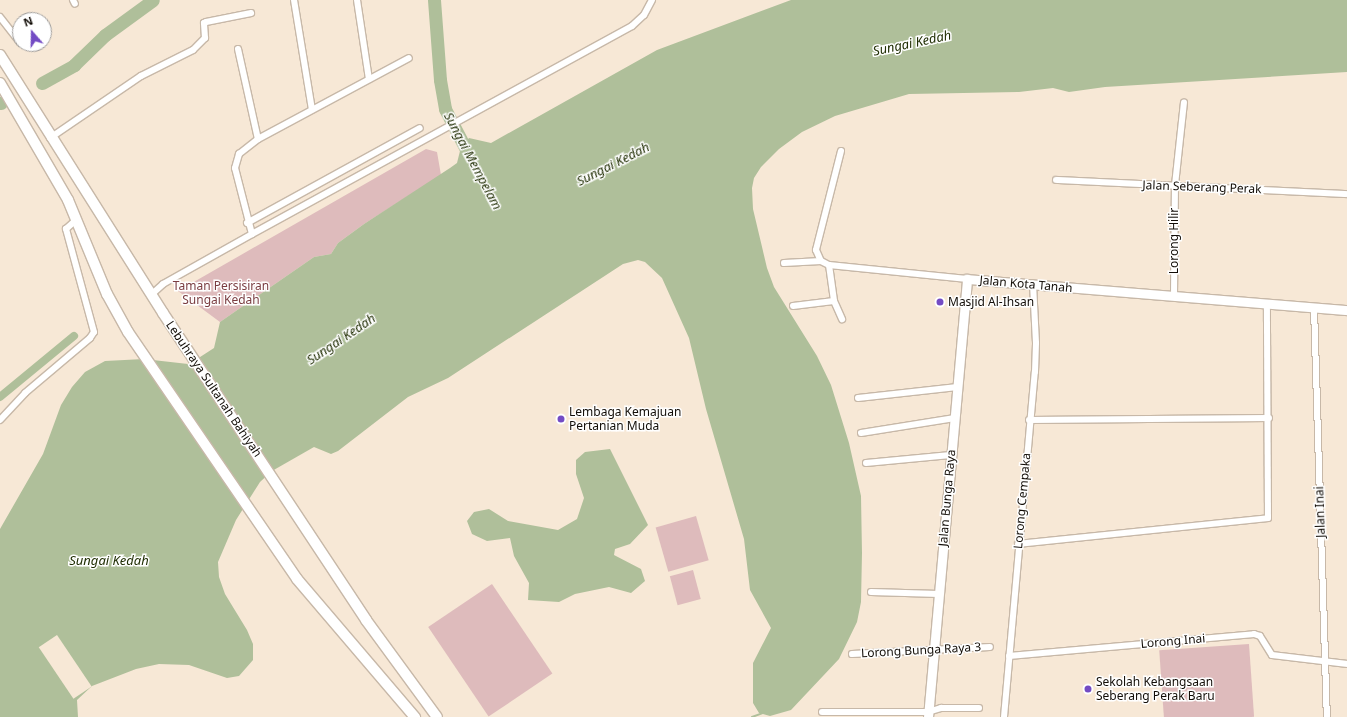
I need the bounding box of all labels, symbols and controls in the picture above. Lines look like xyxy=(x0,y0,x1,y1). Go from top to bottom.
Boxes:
north arrow xyxy=(12,12,52,52)
text: N xyxy=(21,13,35,30)
water label: Sungai Kedah xyxy=(871,27,953,59)
water label: Sungai Mempelam xyxy=(441,110,505,212)
water label: Sungai Kedah xyxy=(574,139,652,189)
street label: Jalan Seberang Perak xyxy=(1142,178,1262,196)
street label: Lorong Hilir xyxy=(1167,208,1181,274)
street label: Jalan Kota Tanah xyxy=(979,273,1073,295)
park label: Taman Persisiran Sungai Kedah xyxy=(173,279,269,307)
place label: Masjid Al-Ihsan xyxy=(948,295,1034,309)
marker: Masjid Al-Ihsan xyxy=(935,297,945,307)
water label: Sungai Kedah xyxy=(304,310,378,368)
street label: Lebuhraya Sultanah Bahiyah xyxy=(163,318,265,460)
place label: Lembaga Kemajuan Pertanian Muda xyxy=(569,405,681,433)
marker: Lembaga Kemajuan Pertanian Muda xyxy=(556,414,566,424)
street label: Jalan Bunga Raya xyxy=(936,449,958,547)
street label: Lorong Cempaka xyxy=(1011,452,1033,550)
street label: Jalan Inai xyxy=(1312,486,1328,538)
water label: Sungai Kedah xyxy=(69,552,149,568)
street label: Lorong Inai xyxy=(1140,631,1206,651)
street label: Lorong Bunga Raya 3 xyxy=(861,640,981,660)
place label: Sekolah Kebangsaan Seberang Perak Baru xyxy=(1096,675,1215,703)
marker: Sekolah Kebangsaan Seberang Perak Baru xyxy=(1083,684,1093,694)

